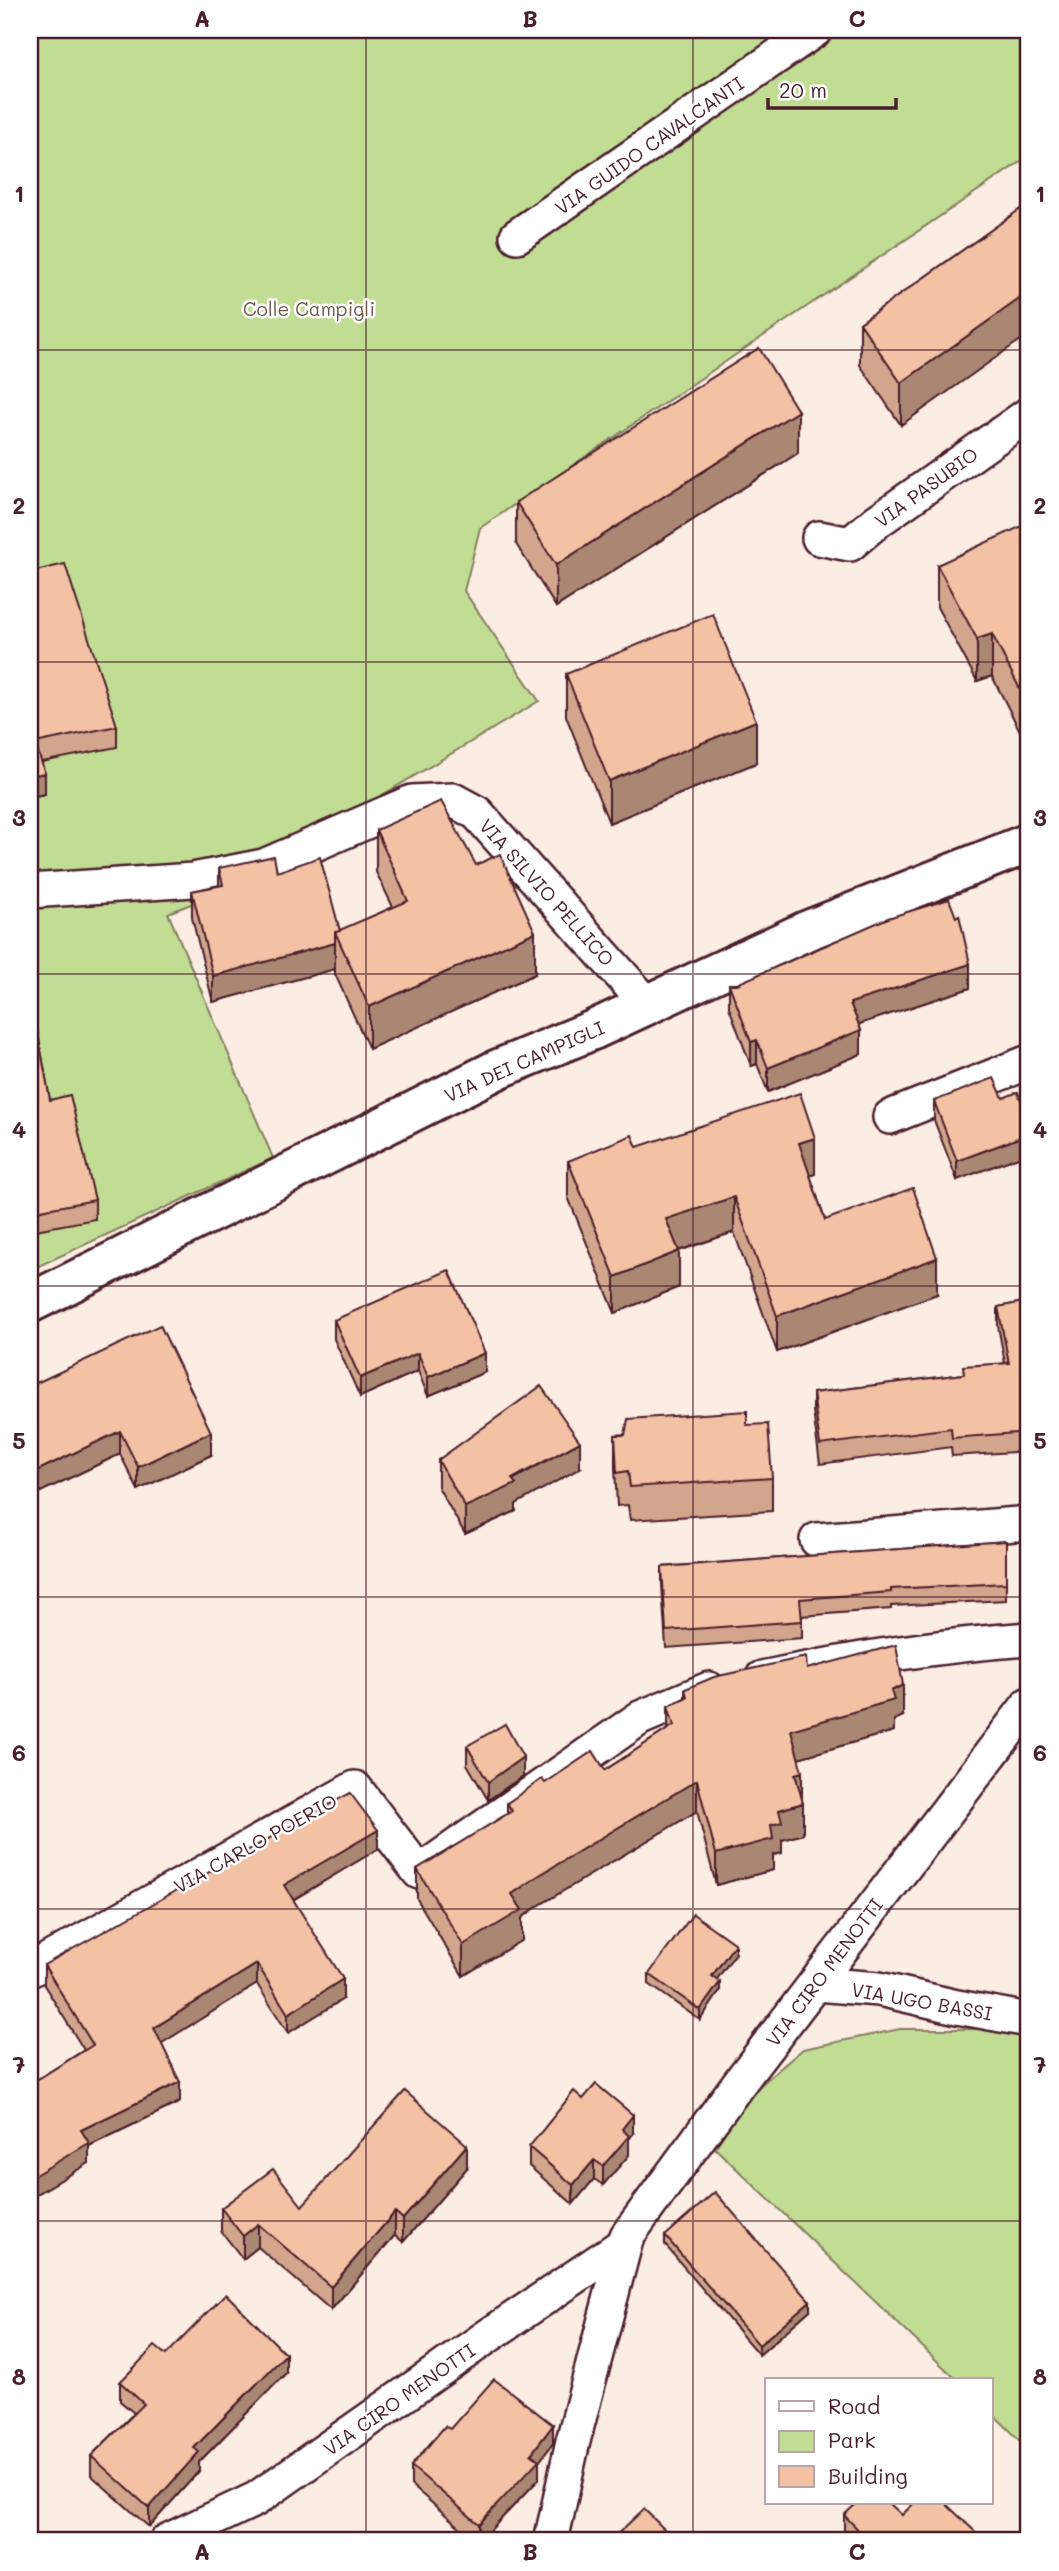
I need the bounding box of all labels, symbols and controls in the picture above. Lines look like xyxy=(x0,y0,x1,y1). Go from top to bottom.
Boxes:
text: A xyxy=(194,3,210,33)
text: B xyxy=(522,3,538,33)
text: C xyxy=(848,3,866,33)
scale bar xyxy=(768,66,896,110)
street label: VIA GUIDO CAVALCANTI xyxy=(550,70,748,220)
text: 20 m xyxy=(779,76,827,103)
text: 1 xyxy=(14,178,24,208)
text: 1 xyxy=(1035,178,1045,208)
park label: Colle Campigli xyxy=(243,296,375,321)
street label: VIA PASUBIO xyxy=(869,441,983,533)
text: 2 xyxy=(13,490,25,520)
text: 2 xyxy=(1034,490,1046,520)
text: 3 xyxy=(12,802,26,832)
text: 3 xyxy=(1033,802,1047,832)
street label: VIA SILVIO PELLICO xyxy=(474,813,620,971)
street label: VIA DEI CAMPIGLI xyxy=(440,1015,608,1107)
text: 4 xyxy=(12,1114,26,1144)
text: 4 xyxy=(1033,1114,1047,1144)
text: 5 xyxy=(12,1425,26,1455)
text: 5 xyxy=(1033,1425,1047,1455)
text: 6 xyxy=(12,1737,26,1767)
text: 6 xyxy=(1033,1737,1047,1767)
street label: VIA CARLO POERIO xyxy=(169,1788,341,1898)
street label: VIA CIRO MENOTTI xyxy=(760,1893,888,2051)
street label: VIA UGO BASSI xyxy=(850,1976,994,2026)
text: 7 xyxy=(13,2049,26,2079)
text: 7 xyxy=(1034,2049,1047,2079)
street label: VIA CIRO MENOTTI xyxy=(318,2337,480,2461)
text: 8 xyxy=(12,2361,26,2391)
text: 8 xyxy=(1033,2361,1047,2391)
legend xyxy=(765,2378,992,2504)
text: Road xyxy=(828,2392,880,2419)
text: Park xyxy=(828,2426,876,2453)
text: Building xyxy=(828,2462,908,2489)
text: A xyxy=(194,2536,210,2566)
text: B xyxy=(522,2536,538,2566)
text: C xyxy=(848,2536,866,2566)

